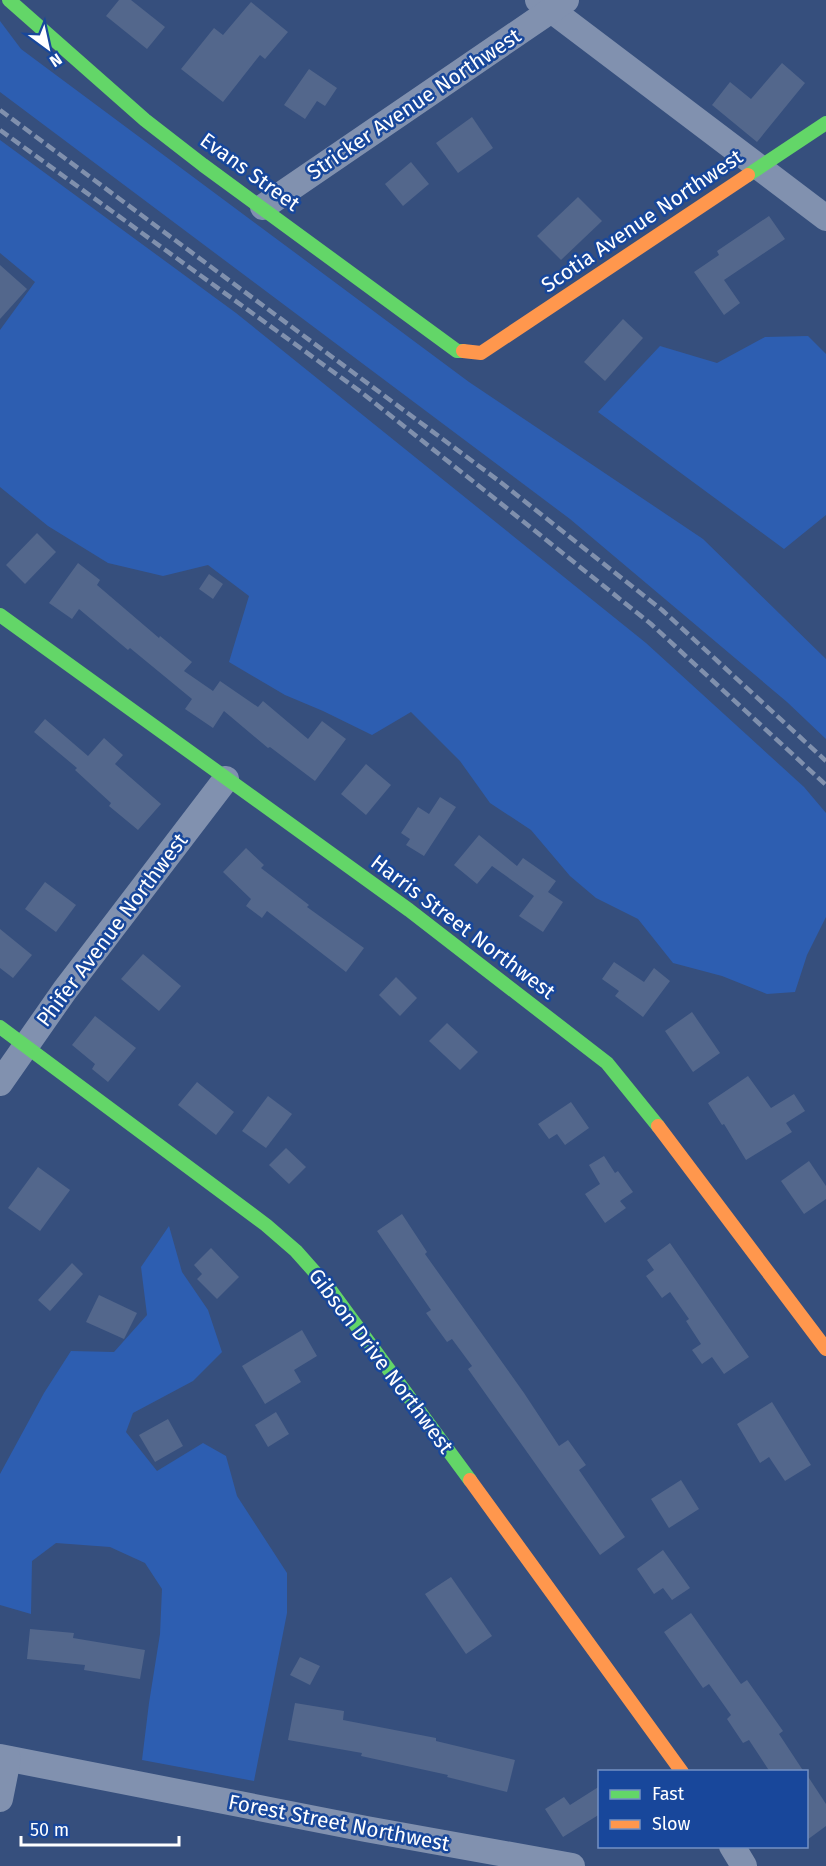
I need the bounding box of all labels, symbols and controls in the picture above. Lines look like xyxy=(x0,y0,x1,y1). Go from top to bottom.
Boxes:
north arrow xyxy=(18,18,78,78)
street label: Stricker Avenue Northwest xyxy=(302,22,526,185)
text: N xyxy=(46,49,66,71)
street label: Evans Street xyxy=(195,127,305,217)
street label: Scotia Avenue Northwest xyxy=(536,144,748,298)
street label: Phifer Avenue Northwest xyxy=(31,828,194,1032)
street label: Harris Street Northwest xyxy=(366,849,561,1005)
street label: Gibson Drive Northwest xyxy=(303,1263,459,1459)
legend xyxy=(598,1770,808,1848)
text: Fast xyxy=(652,1783,685,1805)
street label: Forest Street Northwest xyxy=(226,1789,452,1857)
scale bar xyxy=(21,1809,178,1847)
text: Slow xyxy=(652,1813,691,1835)
text: 50 m xyxy=(30,1819,69,1841)

